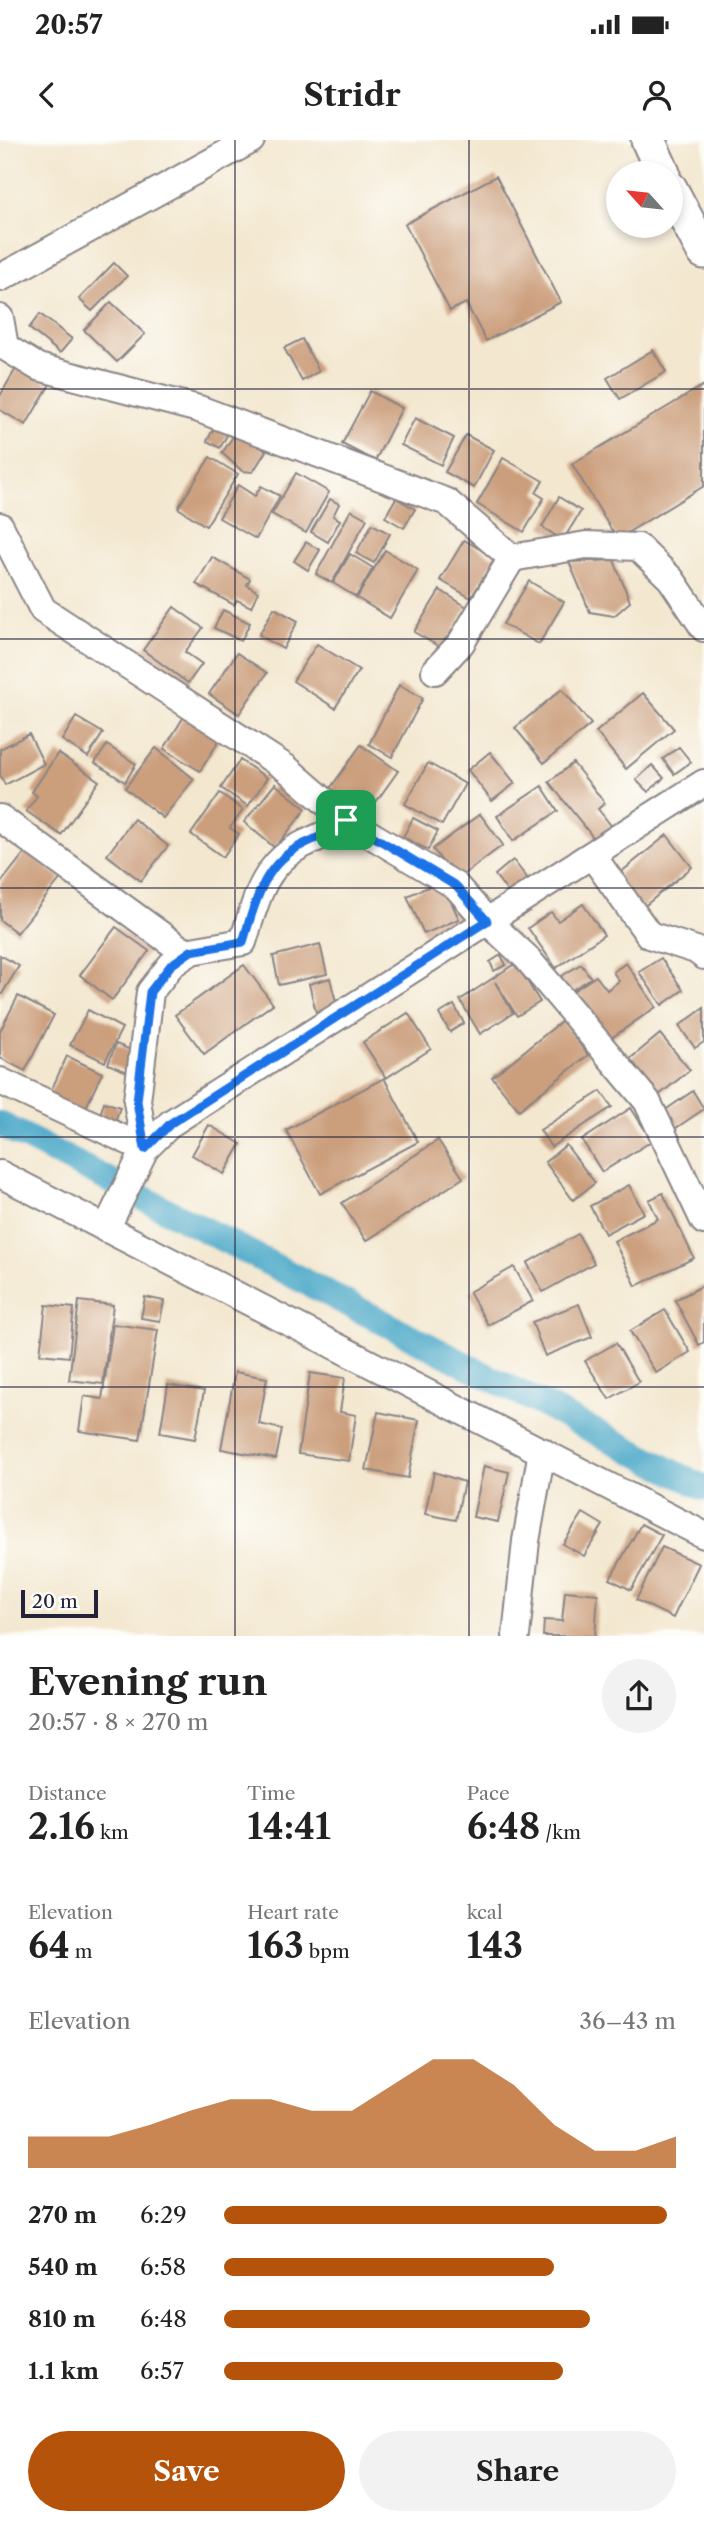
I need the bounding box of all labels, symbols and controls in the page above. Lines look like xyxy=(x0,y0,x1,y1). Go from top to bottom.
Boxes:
text: 20:57 xyxy=(35,9,103,41)
text: Stridr xyxy=(303,75,401,114)
icon: back xyxy=(28,76,66,114)
icon: person xyxy=(638,76,676,114)
north arrow xyxy=(606,161,682,238)
map controls xyxy=(606,161,683,238)
pin xyxy=(316,790,376,850)
icon: arrive xyxy=(327,801,365,839)
scale bar xyxy=(21,1587,98,1619)
text: 20 m xyxy=(32,1590,78,1613)
text: Evening run xyxy=(28,1658,268,1705)
button: share xyxy=(602,1659,676,1733)
text: 20:57 · 8 × 270 m xyxy=(28,1708,209,1736)
text: Distance xyxy=(28,1782,107,1805)
text: Time xyxy=(247,1782,295,1805)
text: Pace xyxy=(467,1782,510,1805)
text: 2.16 xyxy=(28,1805,95,1848)
text: 14:41 xyxy=(247,1805,331,1848)
text: 6:48 xyxy=(467,1805,540,1848)
text: km xyxy=(95,1821,129,1844)
text: /km xyxy=(540,1821,581,1844)
text: Elevation xyxy=(28,1901,113,1924)
text: Heart rate xyxy=(247,1901,339,1924)
text: kcal xyxy=(467,1901,503,1924)
text: 64 xyxy=(28,1924,70,1967)
text: 163 xyxy=(247,1924,304,1967)
text: 143 xyxy=(467,1924,523,1967)
text: m xyxy=(70,1940,92,1963)
text: bpm xyxy=(304,1940,350,1963)
text: Elevation xyxy=(28,2007,131,2035)
text: 36–43 m xyxy=(579,2007,676,2035)
text: 270 m xyxy=(28,2201,97,2229)
text: 6:29 xyxy=(140,2201,187,2229)
text: 540 m xyxy=(28,2253,98,2281)
text: 6:58 xyxy=(140,2253,186,2281)
text: 810 m xyxy=(28,2305,96,2333)
text: 6:48 xyxy=(140,2305,187,2333)
text: 1.1 km xyxy=(28,2357,99,2385)
text: 6:57 xyxy=(140,2357,184,2385)
button: Save xyxy=(28,2431,345,2511)
button: Share xyxy=(359,2431,676,2511)

